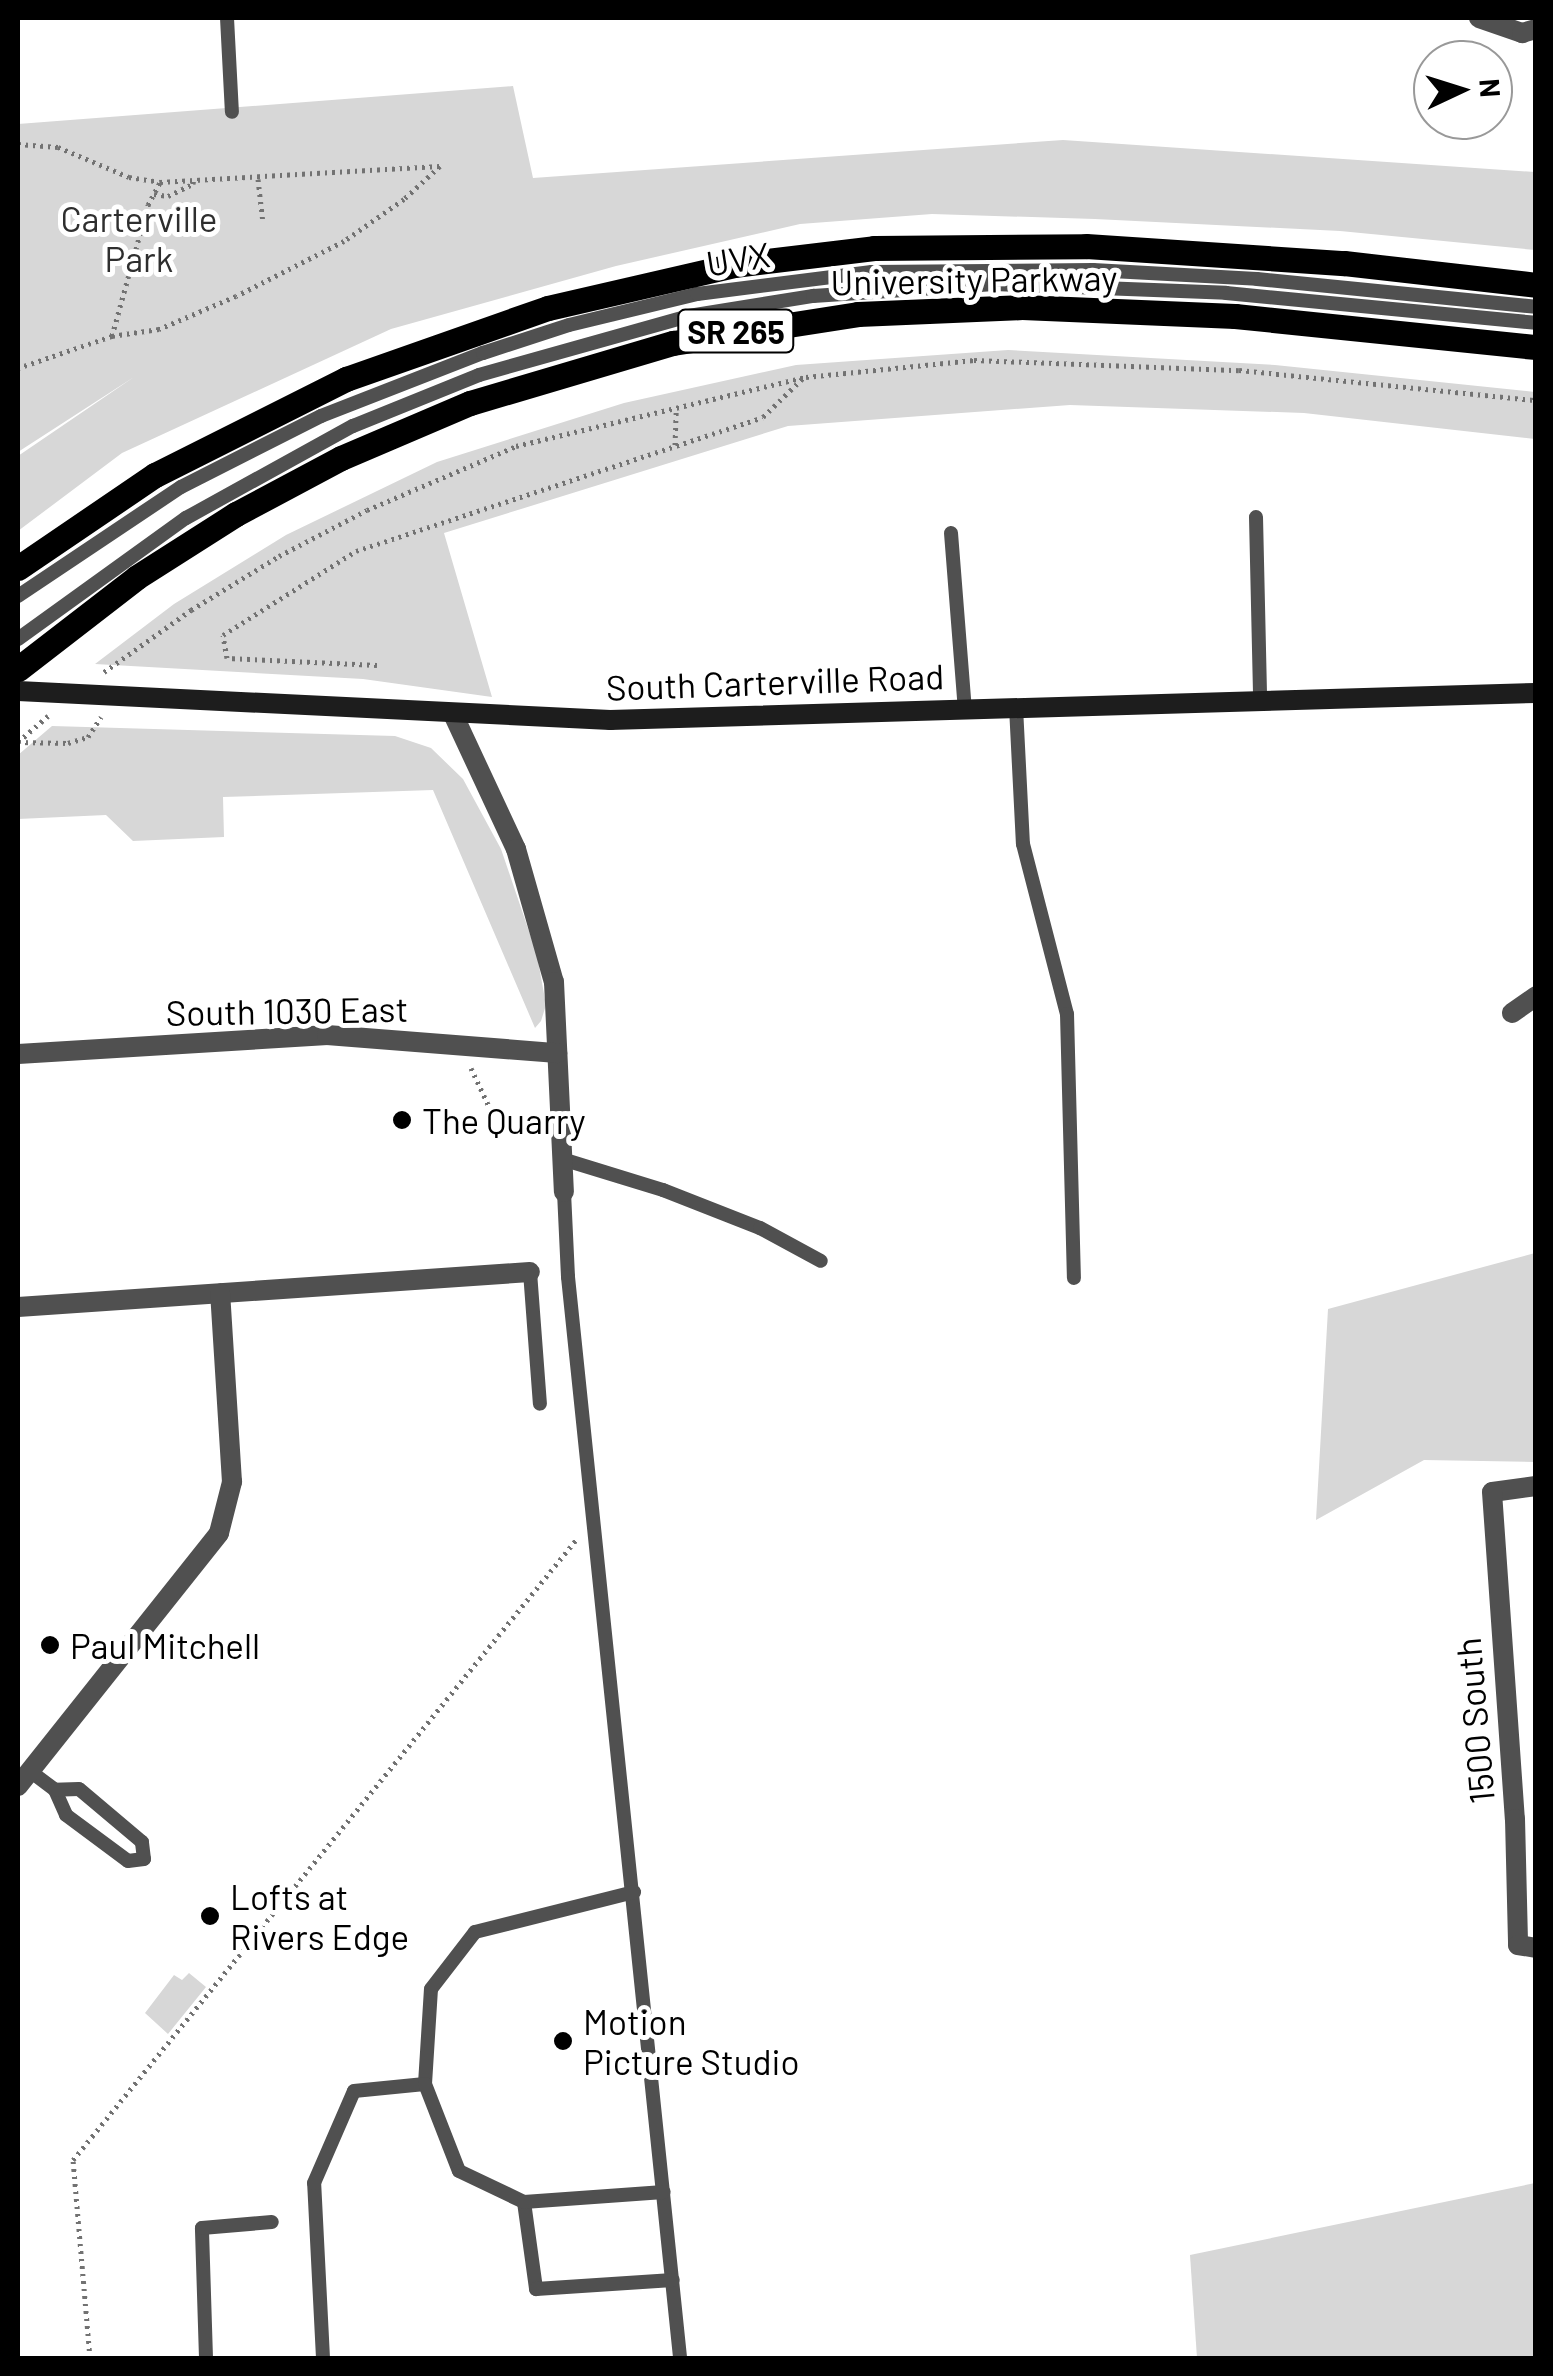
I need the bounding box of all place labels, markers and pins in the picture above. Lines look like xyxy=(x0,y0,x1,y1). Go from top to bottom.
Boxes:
place label: The Quarry xyxy=(422,1099,586,1141)
marker: The Quarry xyxy=(391,1109,413,1131)
place label: Paul Mitchell xyxy=(70,1624,260,1666)
marker: Paul Mitchell xyxy=(39,1634,61,1656)
place label: Lofts at Rivers Edge xyxy=(230,1875,409,1957)
marker: Lofts at Rivers Edge xyxy=(199,1905,221,1927)
place label: Motion Picture Studio xyxy=(583,2000,800,2082)
marker: Motion Picture Studio xyxy=(552,2030,574,2052)

